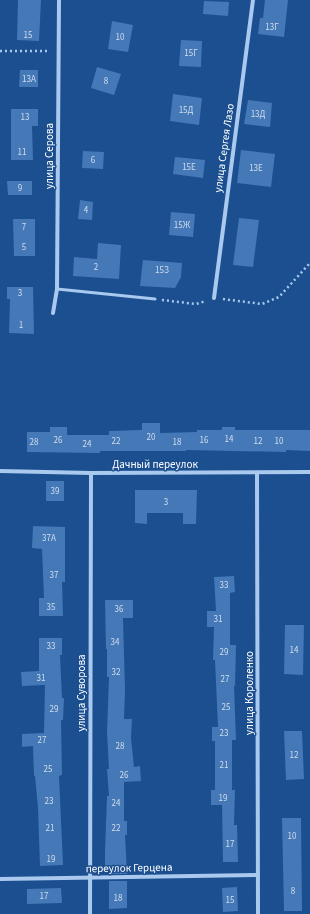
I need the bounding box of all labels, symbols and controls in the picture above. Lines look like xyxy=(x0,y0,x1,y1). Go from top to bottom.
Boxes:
house number: 13Г xyxy=(265,21,279,34)
house number: 15 xyxy=(24,29,33,42)
house number: 10 xyxy=(116,31,125,44)
house number: 15Г xyxy=(184,47,198,60)
house number: 13А xyxy=(22,73,36,86)
house number: 8 xyxy=(104,75,109,88)
street label: улица Сергея Лазо xyxy=(210,103,238,193)
house number: 15Д xyxy=(179,104,194,117)
house number: 13Д xyxy=(251,108,266,121)
house number: 13 xyxy=(21,111,30,124)
street label: улица Серова xyxy=(42,123,57,189)
house number: 11 xyxy=(18,146,26,159)
house number: 6 xyxy=(91,154,96,167)
house number: 15Е xyxy=(182,161,196,174)
house number: 13Е xyxy=(249,162,263,175)
house number: 9 xyxy=(18,182,23,195)
house number: 4 xyxy=(84,204,89,217)
house number: 15Ж xyxy=(174,219,191,232)
house number: 7 xyxy=(22,221,27,234)
house number: 5 xyxy=(22,241,27,254)
house number: 2 xyxy=(94,261,99,274)
house number: 15З xyxy=(155,264,169,277)
house number: 3 xyxy=(18,287,23,300)
house number: 1 xyxy=(19,319,23,332)
house number: 20 xyxy=(147,431,156,444)
house number: 14 xyxy=(225,433,234,446)
house number: 26 xyxy=(54,434,63,447)
house number: 16 xyxy=(200,434,209,447)
house number: 22 xyxy=(112,435,121,448)
house number: 12 xyxy=(254,435,263,448)
house number: 10 xyxy=(275,435,284,448)
house number: 28 xyxy=(30,436,39,449)
house number: 18 xyxy=(173,436,182,449)
house number: 24 xyxy=(83,438,92,451)
street label: Дачный переулок xyxy=(112,457,198,472)
house number: 39 xyxy=(51,485,60,498)
house number: 3 xyxy=(164,496,169,509)
house number: 37А xyxy=(42,532,56,545)
house number: 37 xyxy=(50,569,59,582)
house number: 33 xyxy=(220,579,229,592)
house number: 35 xyxy=(47,601,56,614)
house number: 36 xyxy=(115,603,124,616)
house number: 31 xyxy=(214,613,222,626)
house number: 34 xyxy=(111,636,120,649)
house number: 33 xyxy=(47,640,56,653)
house number: 14 xyxy=(290,644,299,657)
house number: 29 xyxy=(220,646,229,659)
street label: улица Короленко xyxy=(242,651,257,735)
street label: улица Суворова xyxy=(74,654,89,732)
house number: 32 xyxy=(112,666,121,679)
house number: 31 xyxy=(37,672,45,685)
house number: 27 xyxy=(221,673,230,686)
house number: 25 xyxy=(222,701,231,714)
house number: 29 xyxy=(50,703,59,716)
house number: 23 xyxy=(220,727,229,740)
house number: 27 xyxy=(38,734,47,747)
house number: 28 xyxy=(116,740,125,753)
house number: 12 xyxy=(290,749,299,762)
house number: 21 xyxy=(220,759,228,772)
house number: 25 xyxy=(44,763,53,776)
house number: 26 xyxy=(120,769,129,782)
house number: 19 xyxy=(219,792,228,805)
house number: 23 xyxy=(45,795,54,808)
house number: 24 xyxy=(112,797,121,810)
house number: 21 xyxy=(46,822,54,835)
house number: 22 xyxy=(112,822,121,835)
house number: 10 xyxy=(288,830,297,843)
house number: 17 xyxy=(226,838,235,851)
house number: 19 xyxy=(47,853,56,866)
street label: переулок Герцена xyxy=(85,860,173,876)
house number: 8 xyxy=(291,885,296,898)
house number: 17 xyxy=(40,890,49,903)
house number: 18 xyxy=(114,892,123,905)
house number: 15 xyxy=(226,894,235,907)

